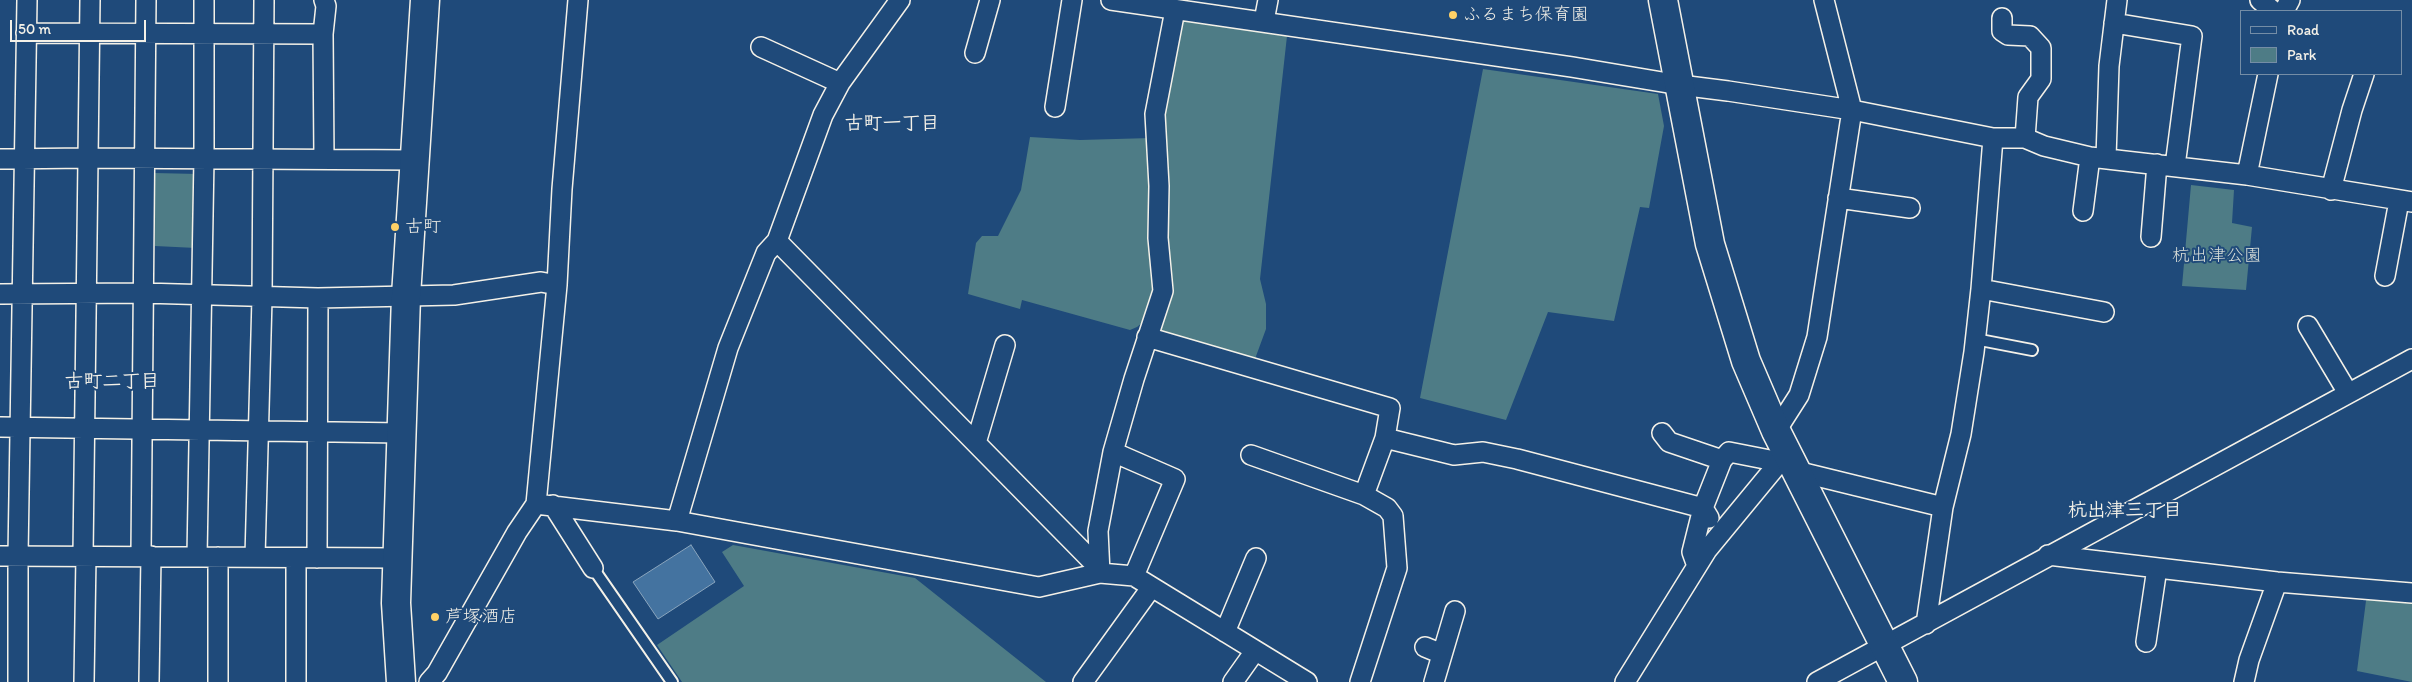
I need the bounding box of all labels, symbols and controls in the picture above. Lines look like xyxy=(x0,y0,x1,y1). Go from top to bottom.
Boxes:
place label: ふるまち保育園 xyxy=(1463,4,1589,26)
marker: ふるまち保育園 xyxy=(1447,9,1459,21)
scale bar xyxy=(12,10,149,42)
legend xyxy=(2240,10,2402,75)
text: 50 m xyxy=(18,20,51,38)
text: Road xyxy=(2287,21,2319,39)
text: Park xyxy=(2287,46,2317,64)
district label: 古町一丁目 xyxy=(845,113,939,135)
place label: 古町 xyxy=(405,216,441,238)
marker: 古町 xyxy=(389,221,401,233)
park label: 杭出津公園 xyxy=(2172,245,2262,267)
district label: 古町二丁目 xyxy=(65,371,159,393)
district label: 杭出津三丁目 xyxy=(2068,500,2182,522)
place label: 芦塚酒店 xyxy=(445,606,517,628)
marker: 芦塚酒店 xyxy=(429,611,441,623)

